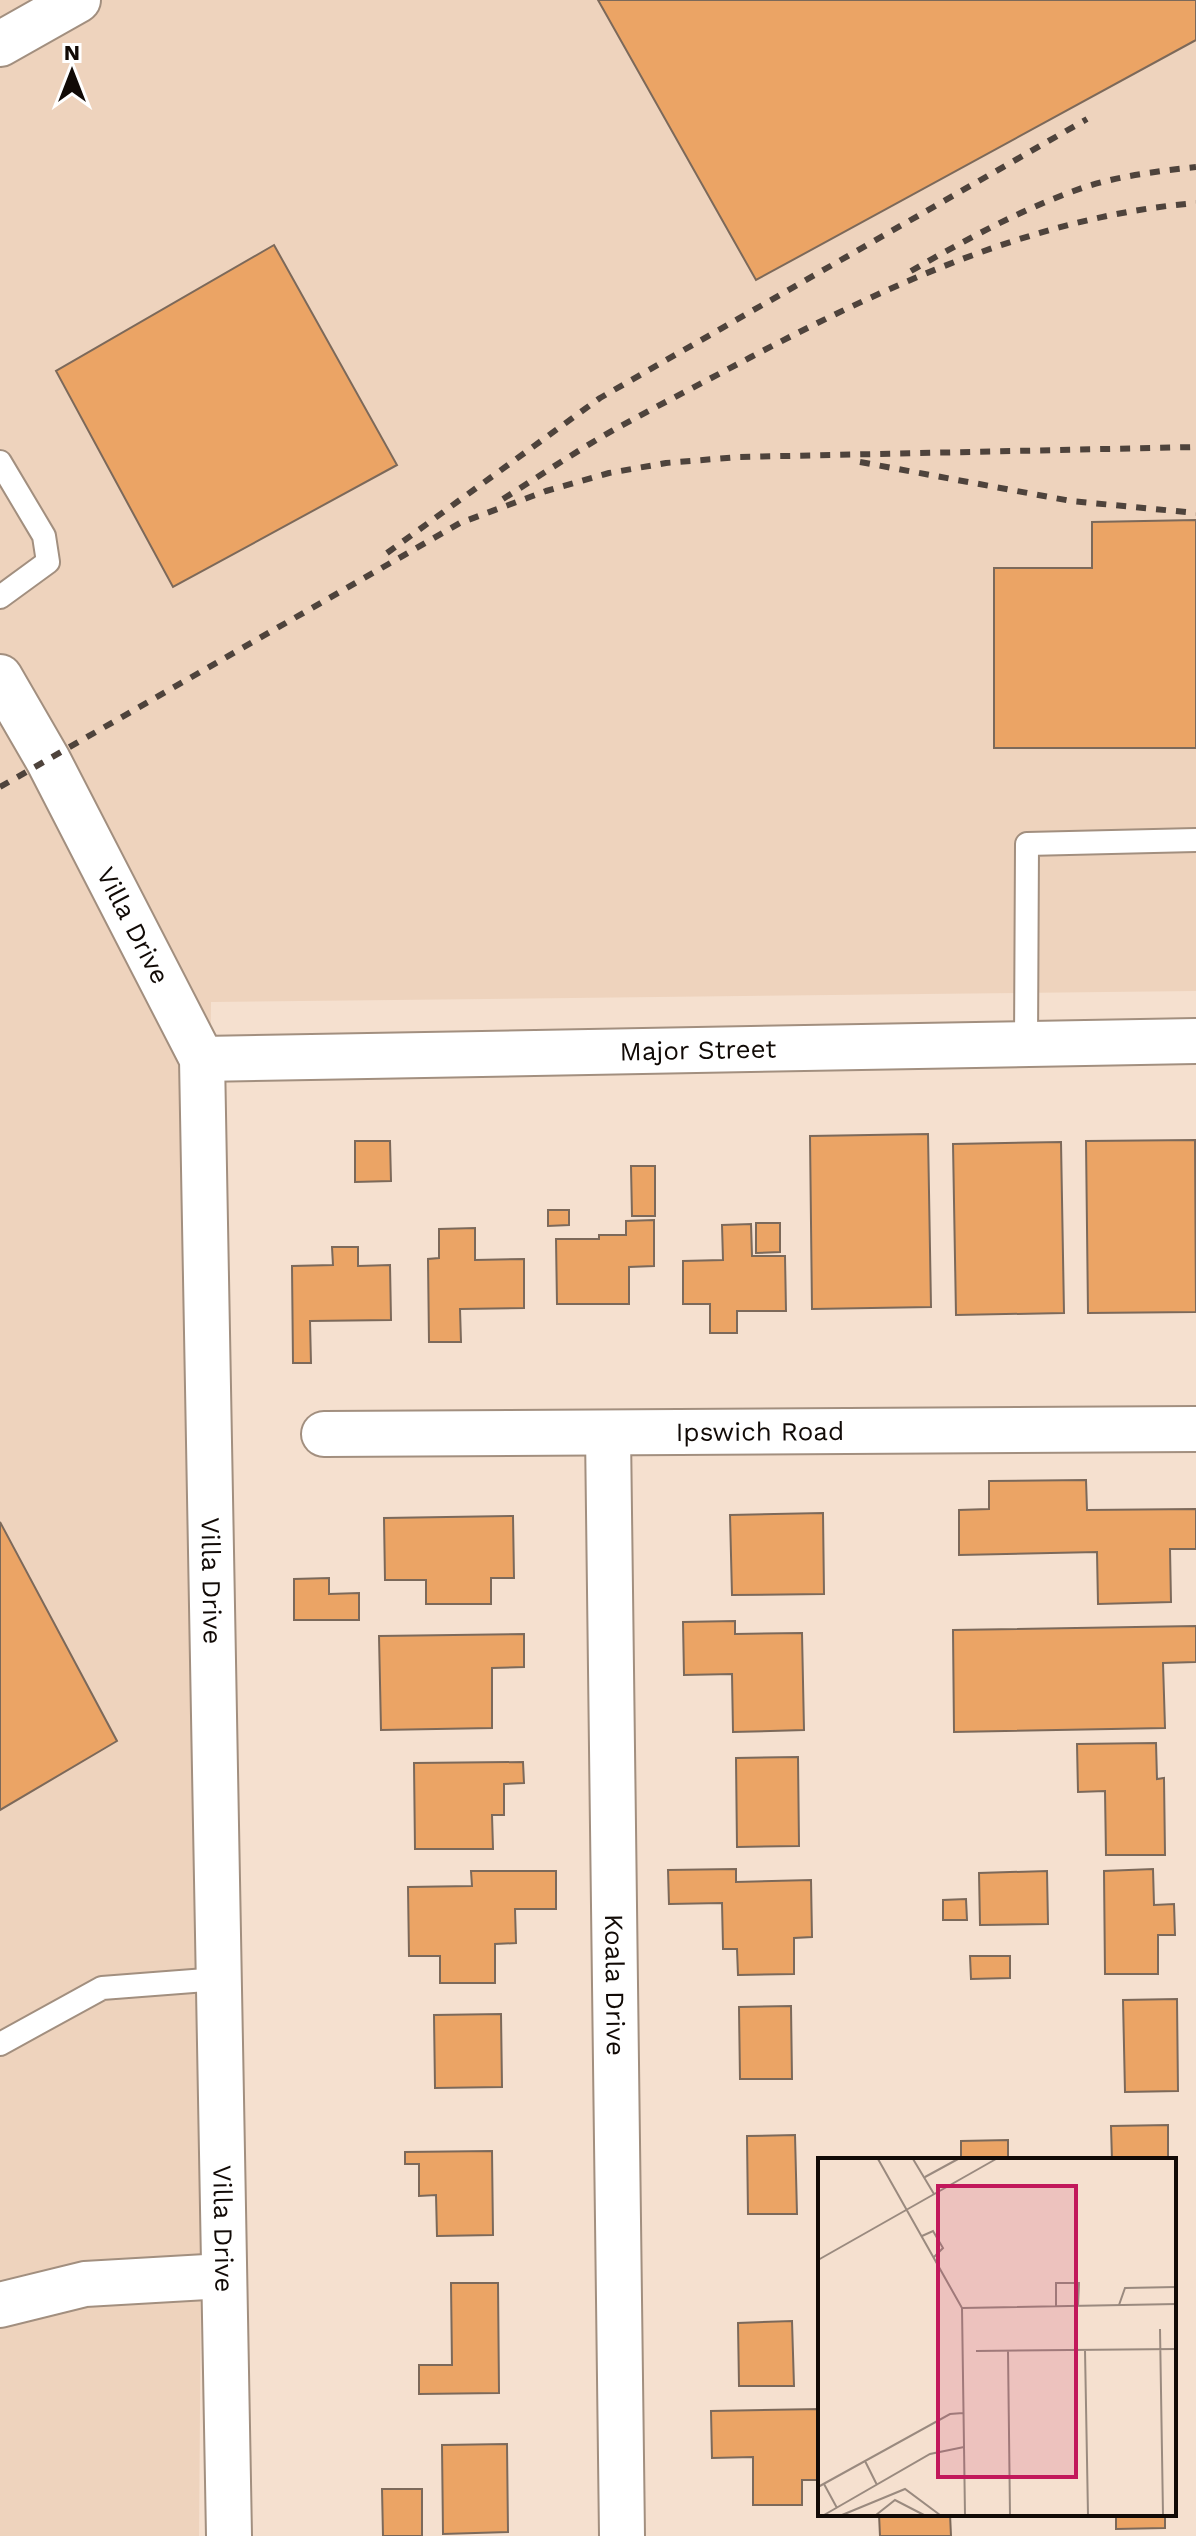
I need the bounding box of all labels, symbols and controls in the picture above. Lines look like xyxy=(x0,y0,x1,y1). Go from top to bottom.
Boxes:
north arrow xyxy=(32,32,112,112)
text: N xyxy=(64,40,80,65)
street label: Villa Drive xyxy=(91,862,176,989)
street label: Major Street xyxy=(619,1034,777,1066)
street label: Ipswich Road xyxy=(676,1416,844,1447)
street label: Villa Drive xyxy=(195,1517,228,1645)
street label: Koala Drive xyxy=(599,1914,631,2056)
inset map xyxy=(818,2158,1176,2516)
street label: Villa Drive xyxy=(207,2165,240,2293)

